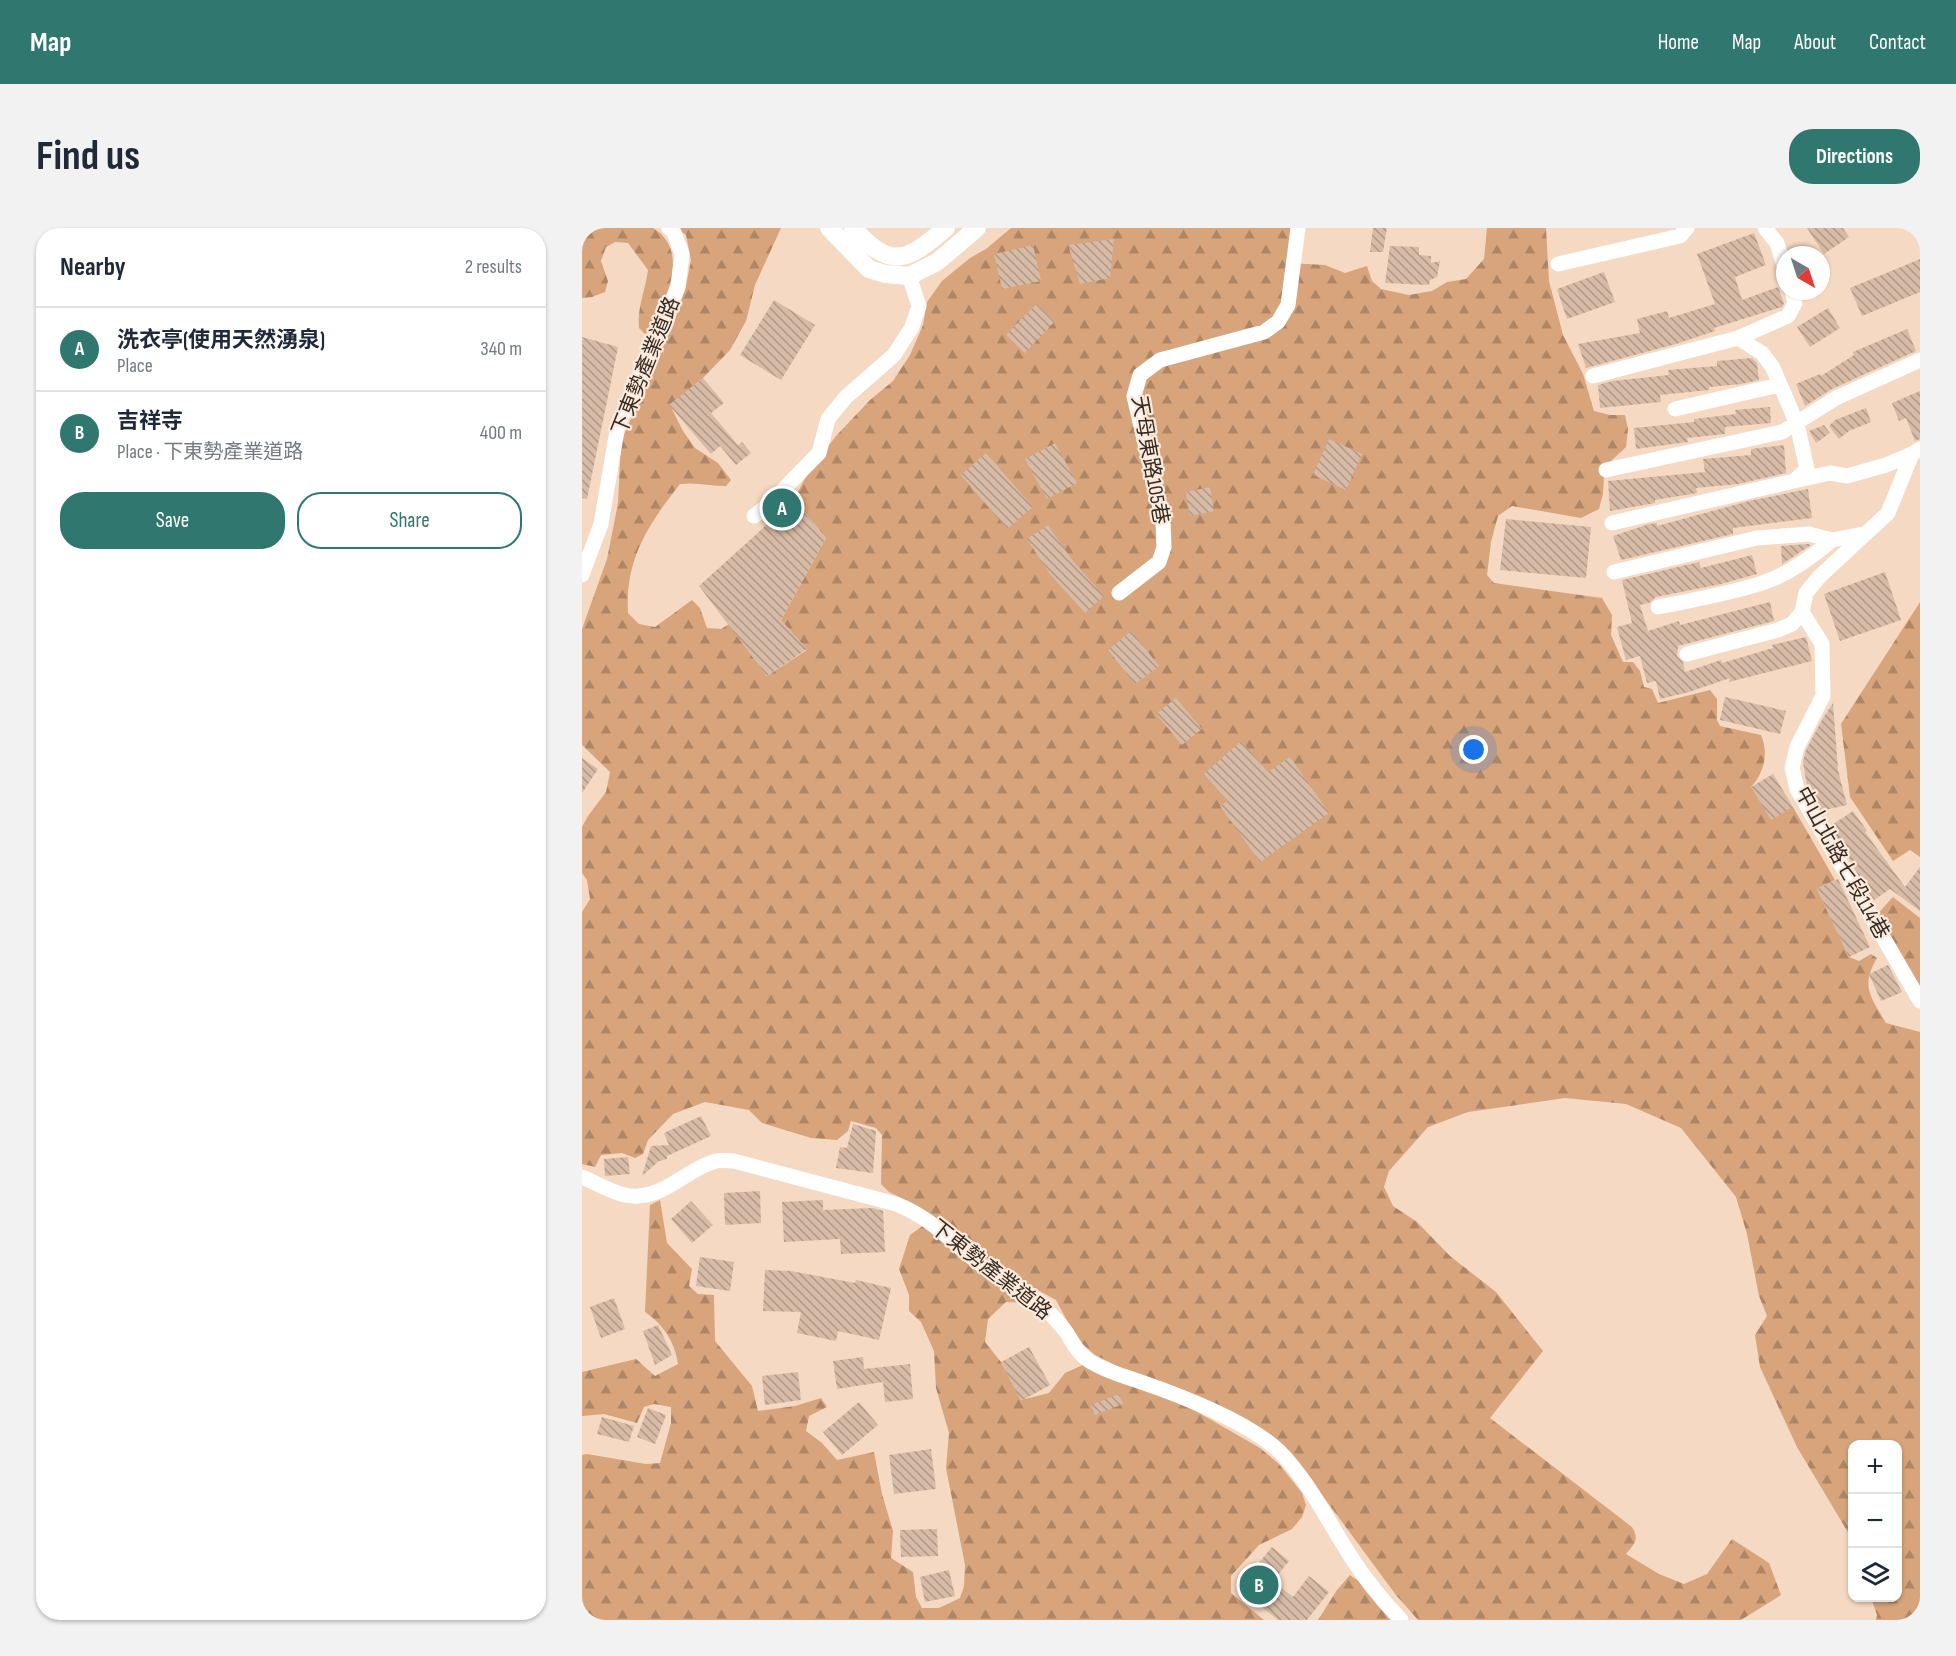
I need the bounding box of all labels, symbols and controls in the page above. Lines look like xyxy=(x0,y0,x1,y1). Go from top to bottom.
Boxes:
text: Map xyxy=(30,26,71,59)
text: Home xyxy=(1658,30,1699,55)
text: Map xyxy=(1732,30,1761,55)
text: About xyxy=(1794,30,1836,55)
text: Contact xyxy=(1869,30,1926,55)
button: Directions xyxy=(1789,129,1920,184)
text: Find us xyxy=(36,131,140,182)
north arrow xyxy=(1776,246,1830,300)
text: Nearby xyxy=(60,252,126,283)
text: 2 results xyxy=(465,255,522,279)
street label: 下東勢產業道路 xyxy=(607,293,685,439)
text: 洗衣亭(使用天然湧泉) xyxy=(117,327,325,354)
text: A xyxy=(75,337,84,361)
text: 340 m xyxy=(480,337,522,361)
text: Place xyxy=(117,354,153,378)
street label: 天母東路105巷 xyxy=(1126,394,1174,526)
text: 吉祥寺 xyxy=(117,408,183,435)
text: B xyxy=(75,421,84,445)
text: 400 m xyxy=(480,421,522,445)
text: Place · 下東勢產業道路 xyxy=(117,440,303,464)
pin: A xyxy=(762,486,802,530)
button: Save xyxy=(60,492,285,549)
button: Share xyxy=(297,492,522,549)
your location xyxy=(1459,735,1488,764)
street label: 中山北路七段114巷 xyxy=(1790,782,1894,944)
street label: 下東勢產業道路 xyxy=(925,1215,1057,1325)
map controls xyxy=(1848,1440,1902,1602)
button: + xyxy=(1848,1440,1902,1494)
button: − xyxy=(1848,1494,1902,1548)
button: layers xyxy=(1848,1548,1902,1602)
pin: B xyxy=(1240,1562,1278,1608)

